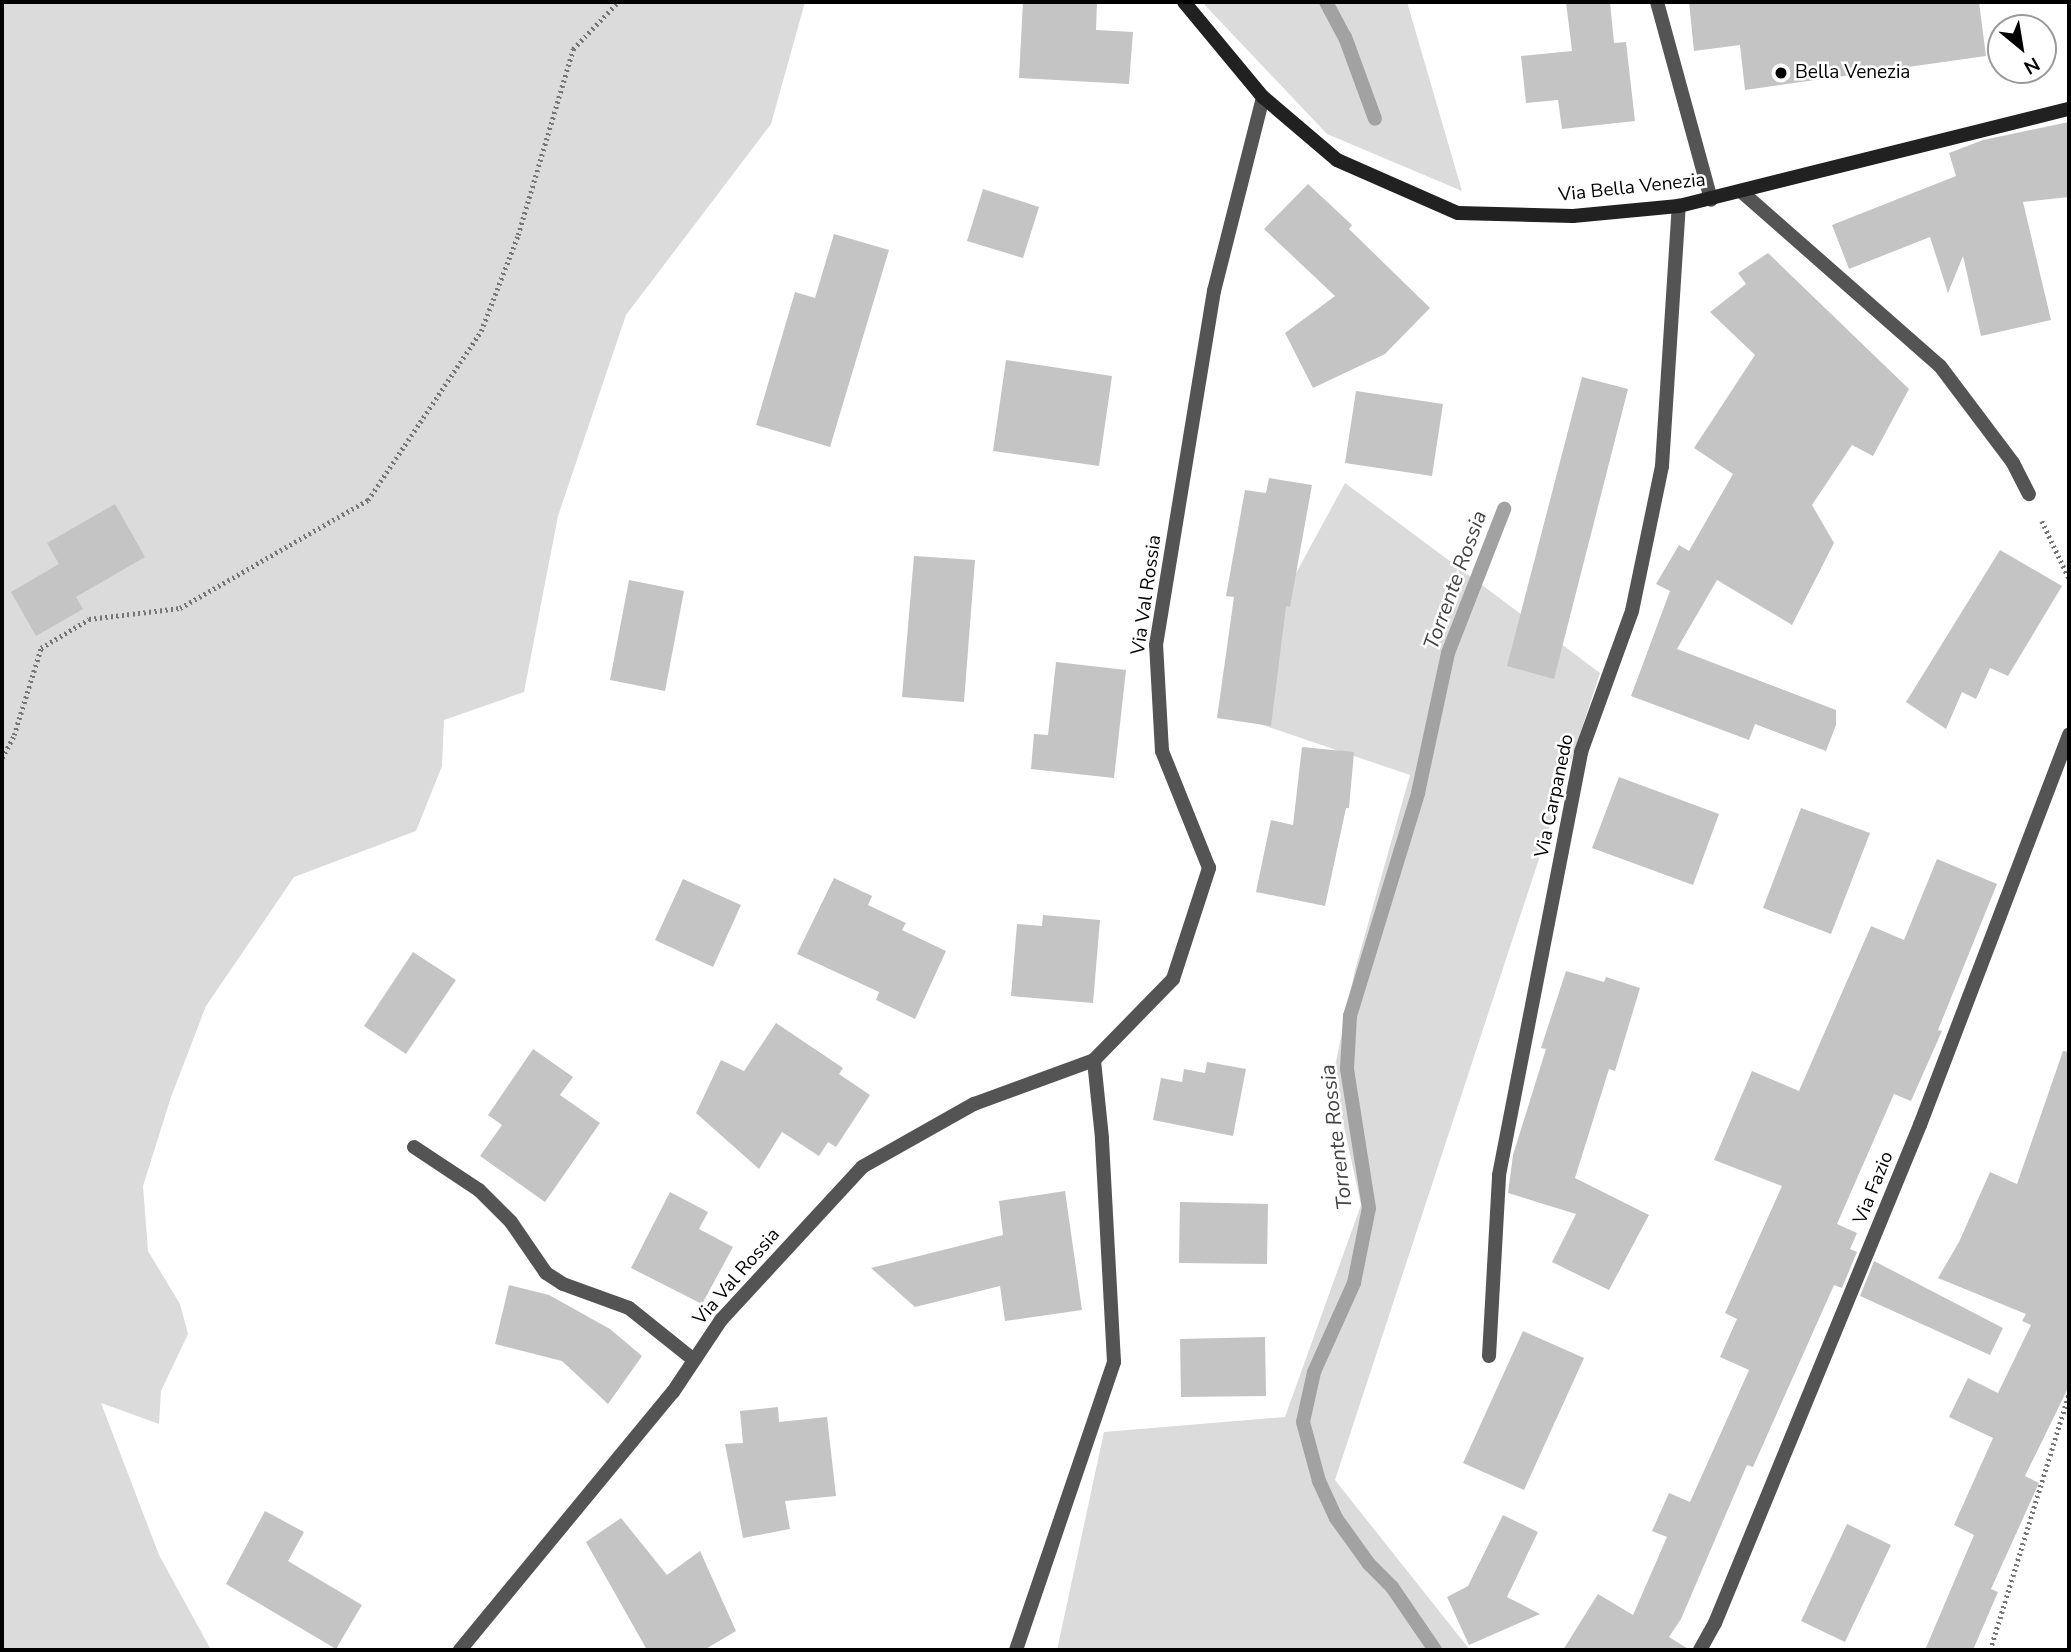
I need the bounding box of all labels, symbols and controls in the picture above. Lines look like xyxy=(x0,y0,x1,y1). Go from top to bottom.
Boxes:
north arrow xyxy=(1987,14,2057,84)
text: N xyxy=(2019,51,2044,80)
place label: Bella Venezia xyxy=(1795,62,1910,84)
marker: Bella Venezia xyxy=(1773,65,1789,81)
street label: Via Bella Venezia xyxy=(1557,169,1707,207)
water label: Torrente Rossia xyxy=(1418,507,1492,653)
street label: Via Val Rossia xyxy=(1127,534,1167,656)
street label: Via Carpanedo xyxy=(1531,732,1579,860)
water label: Torrente Rossia xyxy=(1315,1063,1357,1211)
street label: Via Fazio xyxy=(1849,1148,1899,1228)
street label: Via Val Rossia xyxy=(689,1224,785,1330)

